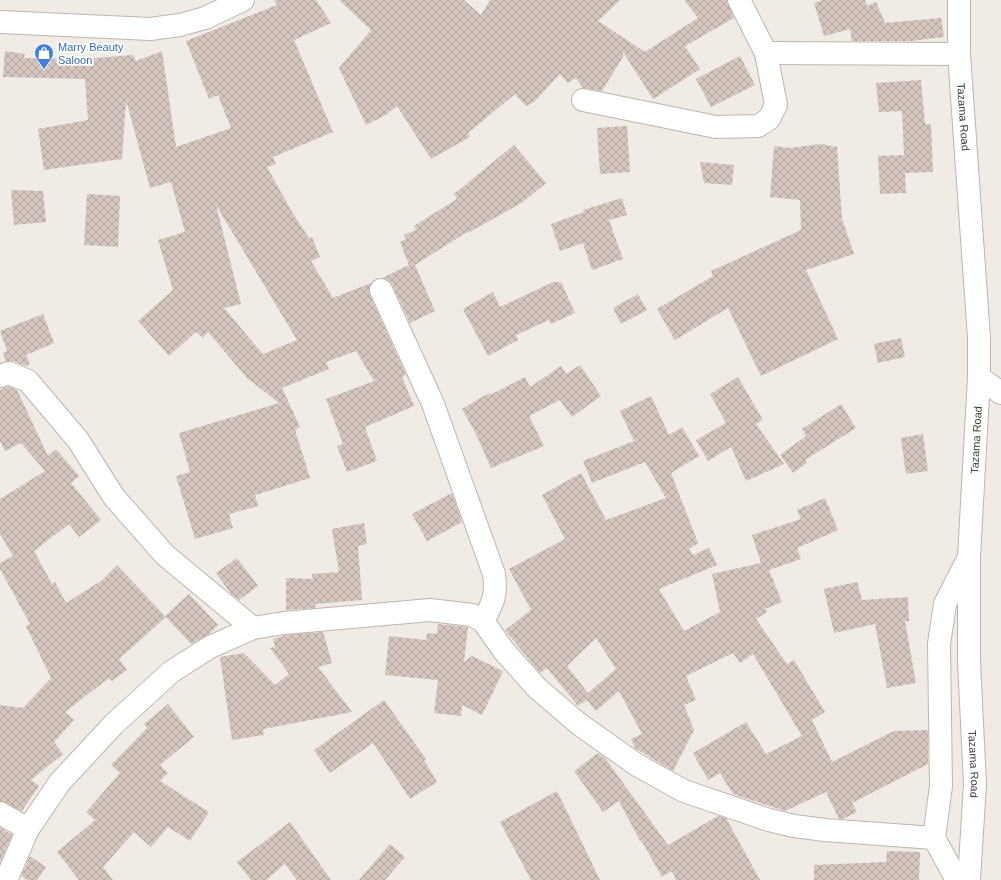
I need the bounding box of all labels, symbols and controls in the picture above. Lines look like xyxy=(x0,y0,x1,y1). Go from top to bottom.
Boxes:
place label: Marry Beauty Saloon xyxy=(58,41,124,66)
shop icon: Marry Beauty Saloon xyxy=(33,42,55,70)
street label: Tazama Road xyxy=(955,83,972,151)
street label: Tazama Road xyxy=(968,406,984,474)
street label: Tazama Road xyxy=(966,730,981,798)

